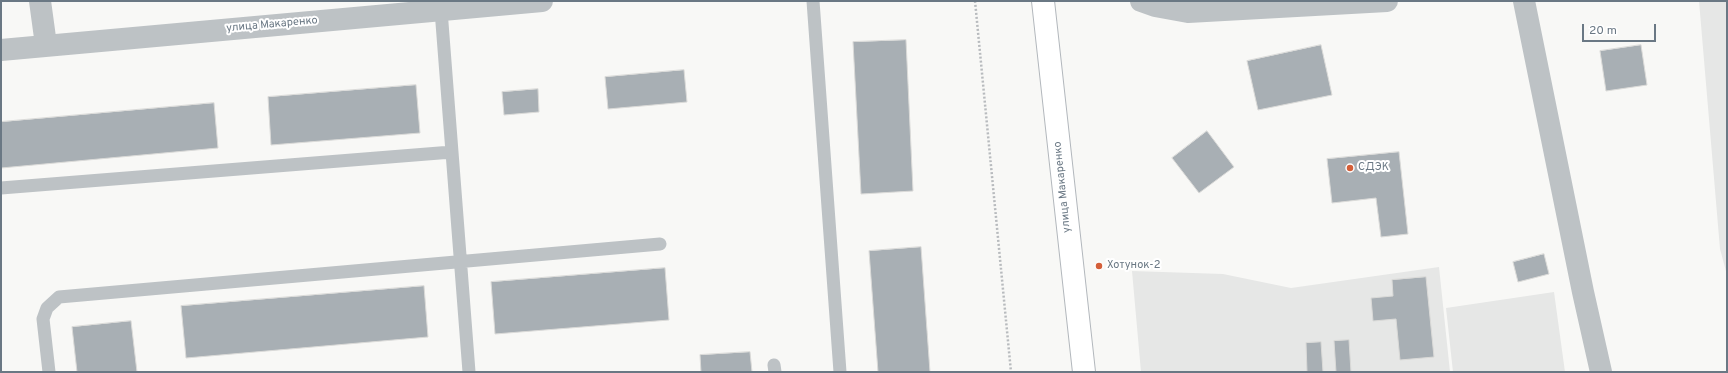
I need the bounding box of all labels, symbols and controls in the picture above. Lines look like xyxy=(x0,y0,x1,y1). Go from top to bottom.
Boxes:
street label: улица Макаренко xyxy=(226,14,318,36)
scale bar xyxy=(1584,16,1658,42)
text: 20 m xyxy=(1589,23,1617,39)
street label: улица Макаренко xyxy=(1052,141,1074,233)
place label: СДЭК xyxy=(1358,161,1389,175)
marker: СДЭК xyxy=(1345,163,1355,173)
place label: Хотунок-2 xyxy=(1107,259,1160,273)
marker: Хотунок-2 xyxy=(1094,261,1104,271)

